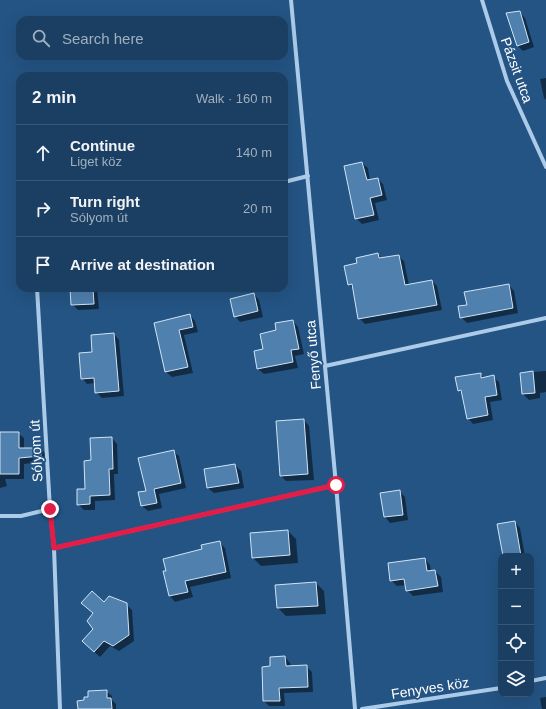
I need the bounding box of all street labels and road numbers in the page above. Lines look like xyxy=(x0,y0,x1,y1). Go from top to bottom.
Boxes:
street label: Pázsit utca xyxy=(498,35,536,105)
street label: Fenyő utca xyxy=(302,320,324,390)
street label: Sólyom út xyxy=(26,419,46,483)
street label: Fenyves köz xyxy=(390,674,470,702)

